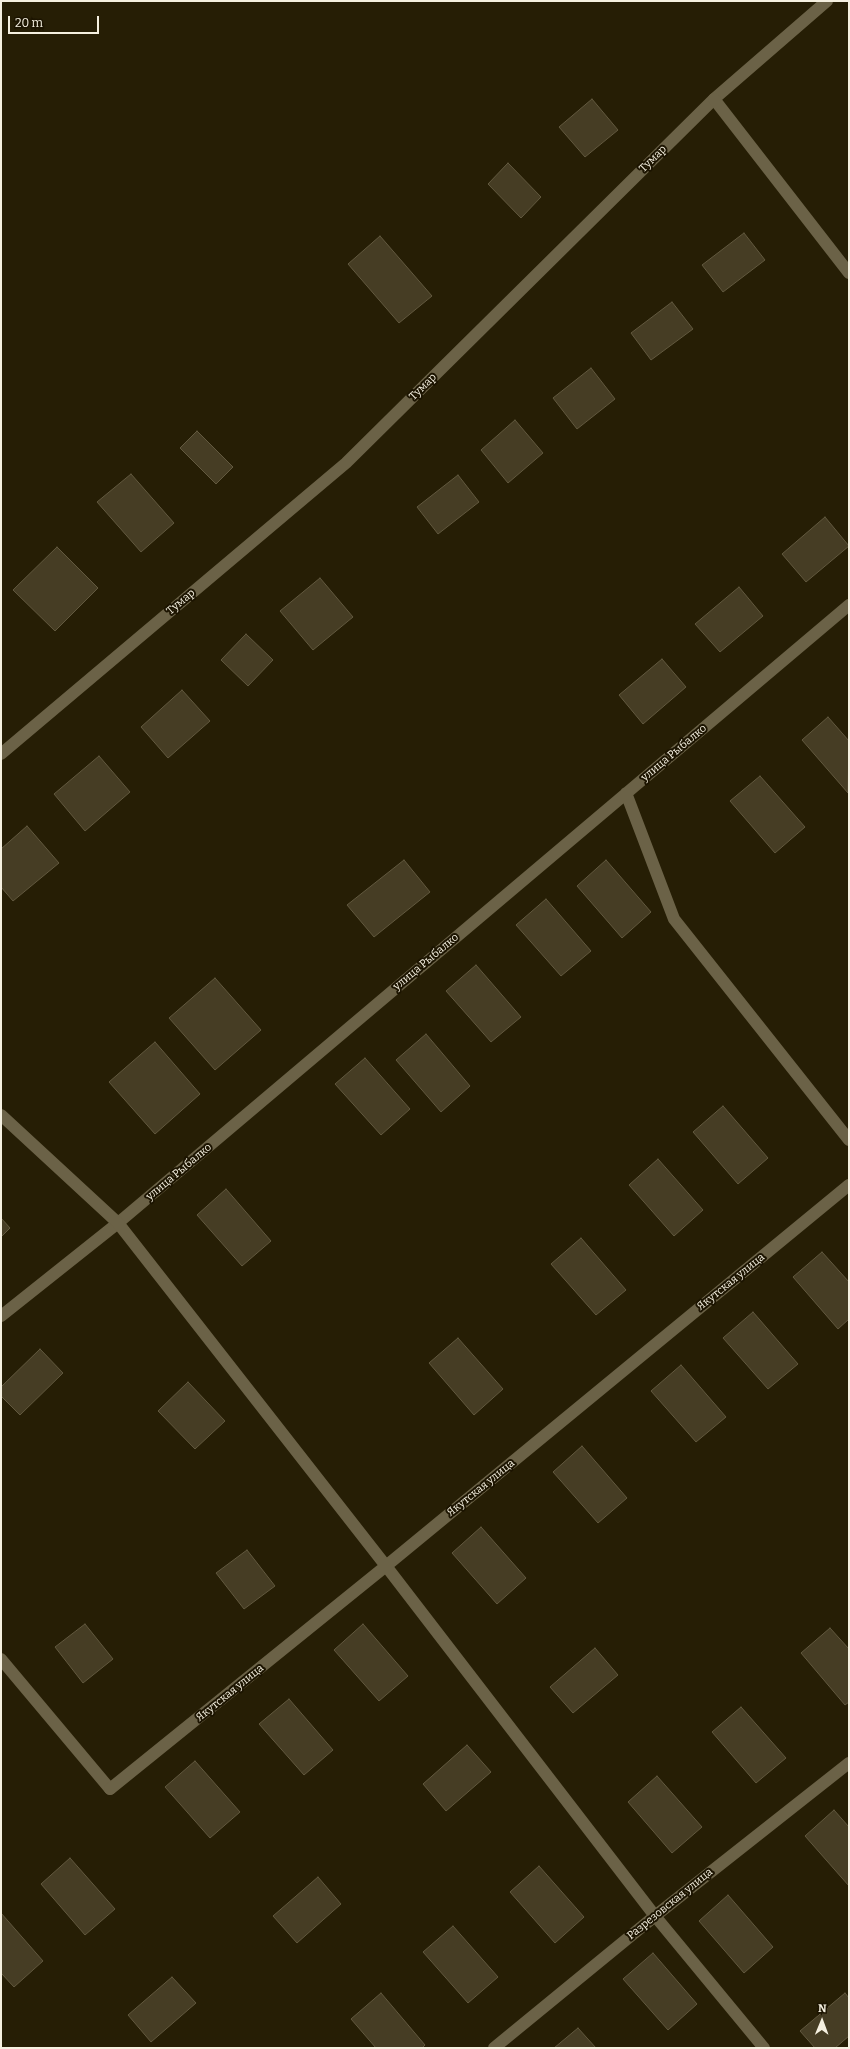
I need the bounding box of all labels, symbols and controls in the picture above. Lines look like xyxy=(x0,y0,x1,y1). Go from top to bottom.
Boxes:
scale bar xyxy=(10,8,101,34)
text: 20 m xyxy=(15,16,43,30)
street label: Тумар xyxy=(637,143,669,175)
street label: Тумар xyxy=(407,371,439,403)
street label: Тумар xyxy=(164,586,198,618)
street label: улица Рыбалко xyxy=(639,722,709,784)
street label: улица Рыбалко xyxy=(391,931,461,993)
street label: улица Рыбалко xyxy=(144,1141,214,1203)
street label: Якутская улица xyxy=(695,1251,767,1313)
street label: Якутская улица xyxy=(445,1457,517,1519)
street label: Якутская улица xyxy=(194,1662,266,1724)
street label: Разрезовская улица xyxy=(625,1865,715,1943)
north arrow xyxy=(802,2001,842,2041)
text: N xyxy=(818,2002,827,2015)

